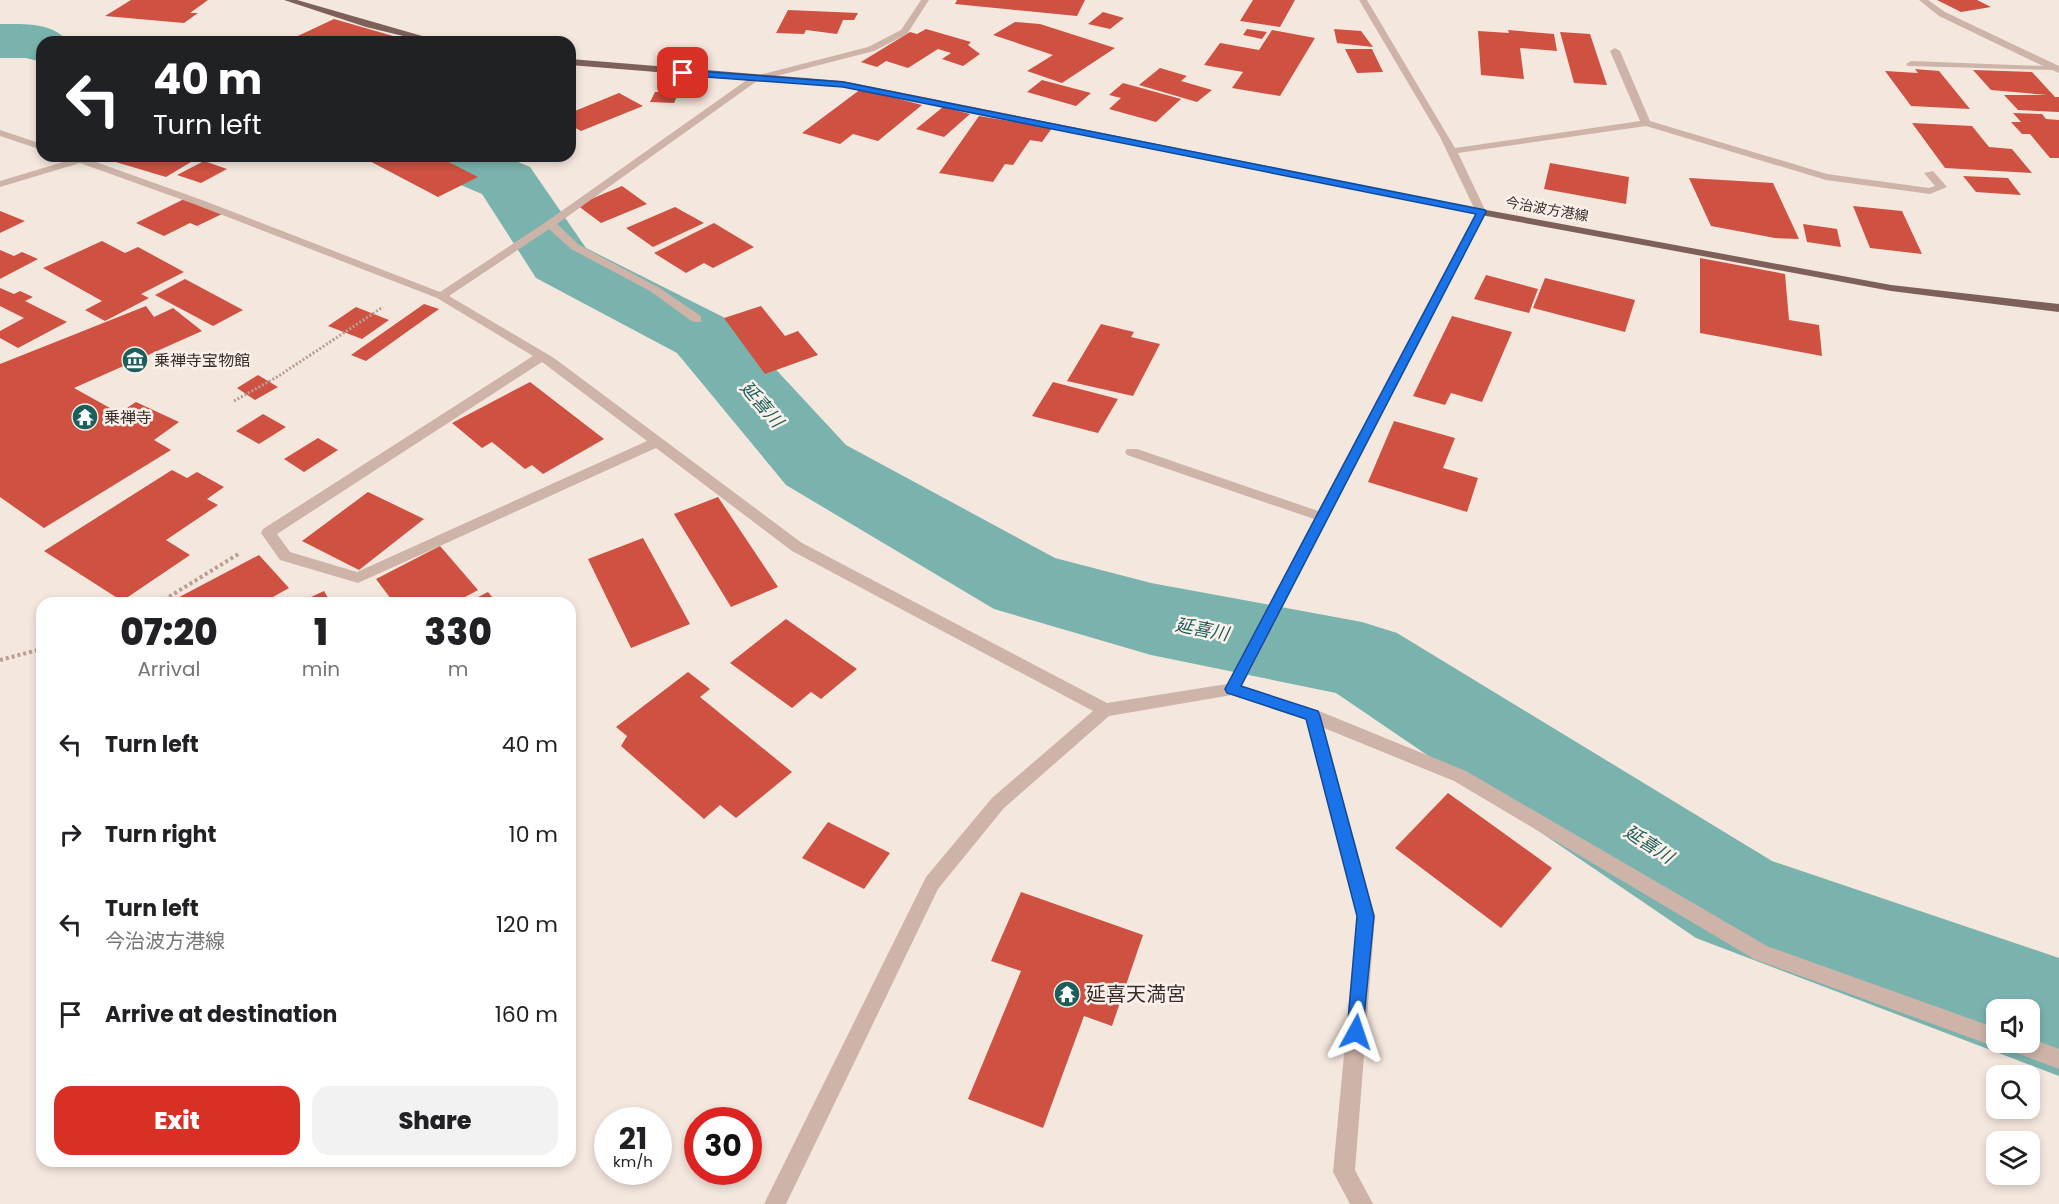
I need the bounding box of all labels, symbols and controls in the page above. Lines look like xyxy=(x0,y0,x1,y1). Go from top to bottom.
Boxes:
pin xyxy=(657,47,708,98)
text: 40 m xyxy=(153,50,262,109)
icon: arrive xyxy=(666,56,699,89)
icon: left xyxy=(54,60,132,138)
text: Turn left xyxy=(153,106,262,143)
street label: 今治波方港線 xyxy=(1504,192,1590,226)
museum icon: 乗禅寺宝物館 xyxy=(120,345,150,375)
place label: 乗禅寺宝物館 xyxy=(154,349,250,372)
water label: 延喜川 xyxy=(735,375,790,434)
temple icon: 乗禅寺 xyxy=(70,402,100,432)
place label: 乗禅寺 xyxy=(104,406,152,429)
text: 07:20 xyxy=(120,607,218,658)
text: 1 xyxy=(314,607,328,658)
text: 330 xyxy=(424,607,492,658)
water label: 延喜川 xyxy=(1173,612,1233,647)
text: Arrival xyxy=(137,655,200,683)
text: min xyxy=(302,655,340,683)
text: m xyxy=(448,655,468,683)
icon: left xyxy=(54,728,87,761)
text: Turn left xyxy=(105,729,199,760)
text: 40 m xyxy=(502,729,558,760)
icon: right xyxy=(54,818,87,851)
text: Turn right xyxy=(105,819,216,850)
text: 10 m xyxy=(509,819,558,850)
water label: 延喜川 xyxy=(1620,819,1680,870)
text: Turn left xyxy=(105,893,199,924)
icon: left xyxy=(54,908,87,941)
text: 120 m xyxy=(496,909,558,940)
text: 今治波方港線 xyxy=(105,927,225,955)
temple icon: 延喜天満宮 xyxy=(1052,979,1082,1009)
place label: 延喜天満宮 xyxy=(1086,980,1186,1008)
icon: arrive xyxy=(54,998,87,1031)
text: Arrive at destination xyxy=(105,999,337,1030)
text: 160 m xyxy=(495,999,558,1030)
map controls xyxy=(1986,999,2040,1185)
button: sound xyxy=(1986,999,2040,1053)
position arrow xyxy=(1324,1000,1388,1064)
button: search xyxy=(1986,1065,2040,1119)
button: Exit xyxy=(54,1086,300,1155)
button: Share xyxy=(312,1086,558,1155)
speed limit sign: 30 xyxy=(684,1107,762,1185)
text: 21 xyxy=(619,1117,647,1160)
button: layers xyxy=(1986,1131,2040,1185)
text: km/h xyxy=(613,1151,653,1172)

